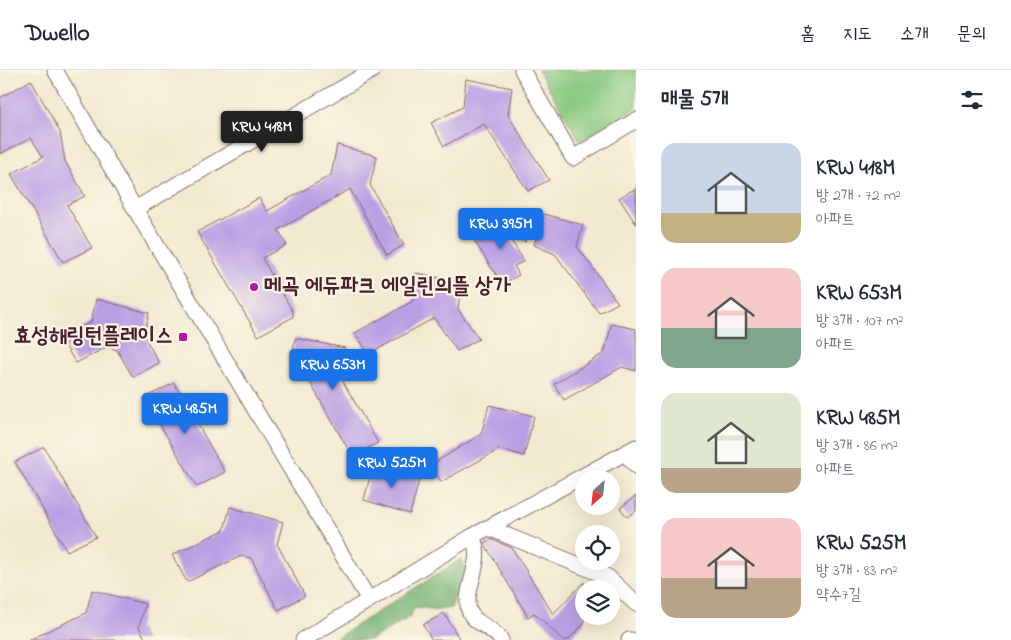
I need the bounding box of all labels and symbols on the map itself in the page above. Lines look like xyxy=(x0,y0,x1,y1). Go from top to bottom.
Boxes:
pin: KRW 418M xyxy=(210,111,314,153)
pin: KRW 395M xyxy=(449,208,553,250)
place label: 메곡 에듀파크 에일린의뜰 상가 xyxy=(264,271,511,303)
marker: 메곡 에듀파크 에일린의뜰 상가 xyxy=(248,281,260,293)
place label: 효성해링턴플레이스 xyxy=(14,321,173,353)
marker: 효성해링턴플레이스 xyxy=(177,331,189,343)
pin: KRW 653M xyxy=(281,348,385,391)
pin: KRW 485M xyxy=(133,392,237,435)
pin: KRW 525M xyxy=(340,446,444,489)
north arrow xyxy=(575,470,620,515)

